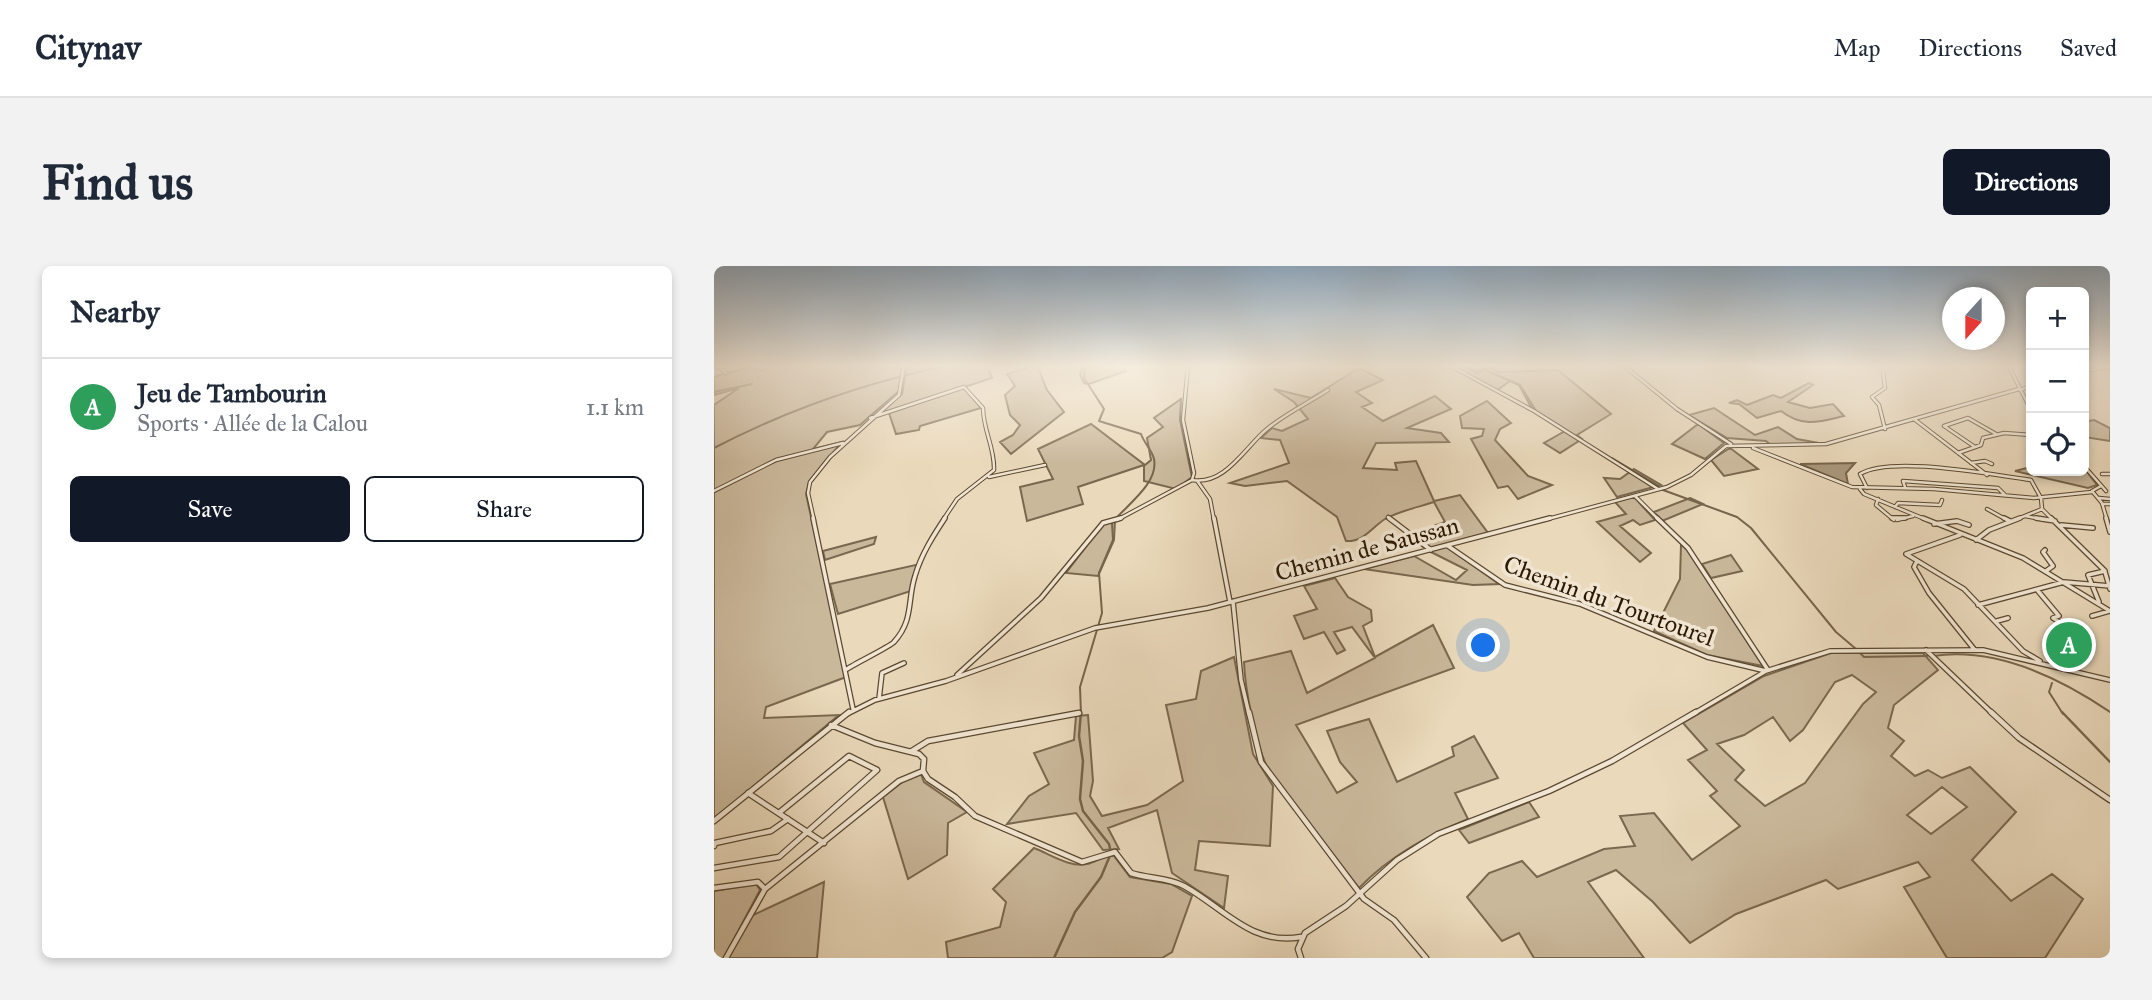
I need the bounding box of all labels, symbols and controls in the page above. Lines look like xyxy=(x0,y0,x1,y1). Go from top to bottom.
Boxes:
text: Citynav xyxy=(35,28,141,68)
text: Map xyxy=(1834,33,1881,63)
text: Directions xyxy=(1919,33,2022,63)
text: Saved xyxy=(2060,33,2117,63)
button: Directions xyxy=(1943,149,2110,215)
text: Find us xyxy=(42,153,193,212)
north arrow xyxy=(1942,287,2005,350)
map controls xyxy=(2026,287,2089,476)
button: + xyxy=(2026,287,2089,350)
text: Nearby xyxy=(70,294,160,330)
button: − xyxy=(2026,350,2089,413)
text: Jeu de Tambourin xyxy=(137,377,326,409)
text: A xyxy=(85,393,101,421)
text: 1.1 km xyxy=(586,393,644,421)
text: Sports · Allée de la Calou xyxy=(137,409,368,437)
button: locate xyxy=(2026,413,2089,476)
button: Save xyxy=(70,476,350,542)
button: Share xyxy=(364,476,644,542)
street label: Chemin de Saussan xyxy=(1272,510,1462,588)
street label: Chemin du Tourtourel xyxy=(1500,549,1719,653)
pin: A xyxy=(2046,619,2092,671)
your location xyxy=(1466,628,1500,662)

